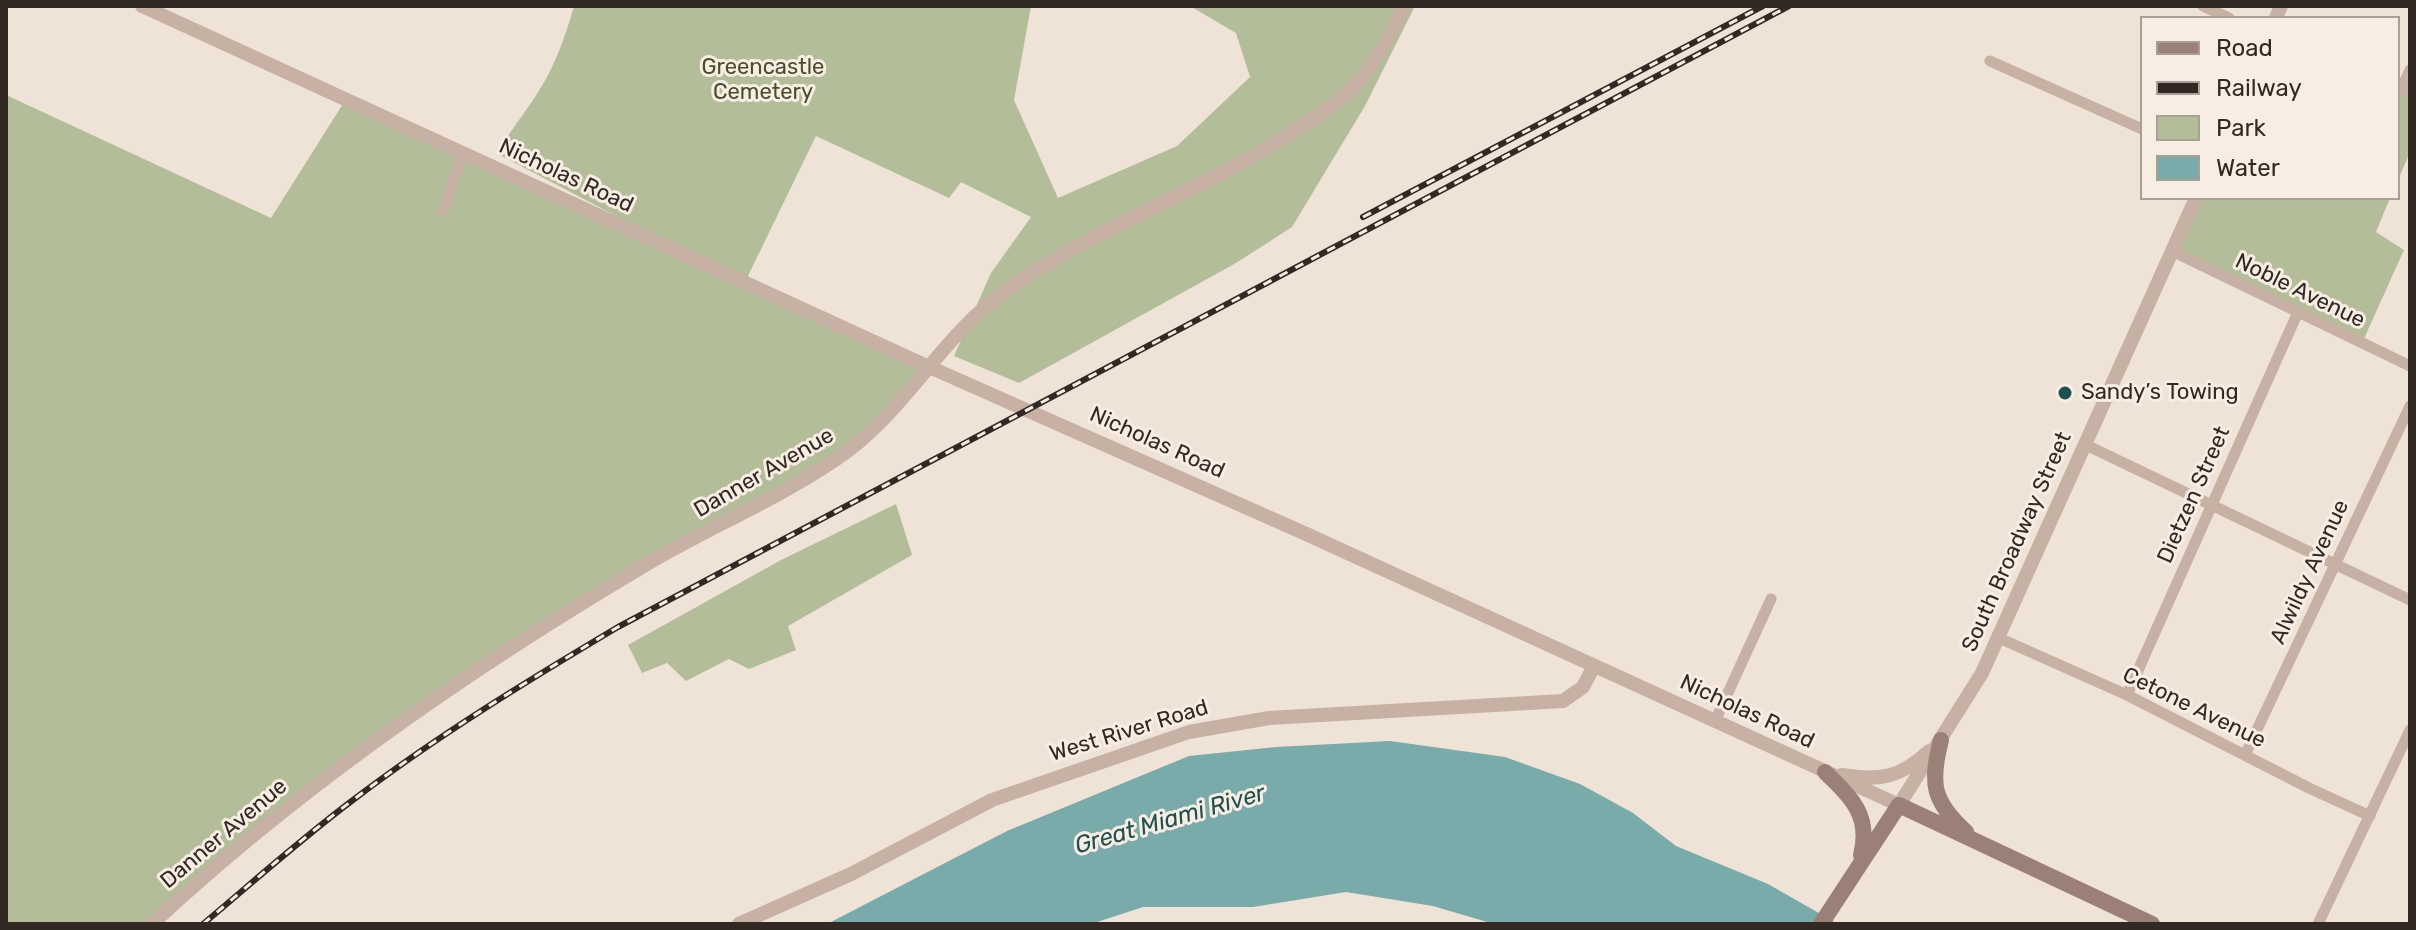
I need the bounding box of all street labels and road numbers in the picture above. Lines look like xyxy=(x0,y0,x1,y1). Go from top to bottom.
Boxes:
street label: Nicholas Road xyxy=(495,133,637,219)
street label: Noble Avenue xyxy=(2231,248,2369,334)
street label: Nicholas Road xyxy=(1085,401,1229,485)
street label: Danner Avenue xyxy=(689,422,839,524)
street label: Dietzen Street xyxy=(2152,422,2236,568)
street label: South Broadway Street xyxy=(1957,428,2077,656)
street label: Alwildy Avenue xyxy=(2265,496,2355,648)
street label: Cetone Avenue xyxy=(2118,662,2270,754)
street label: Nicholas Road xyxy=(1676,669,1818,755)
street label: West River Road xyxy=(1047,694,1211,768)
street label: Danner Avenue xyxy=(155,773,293,895)

